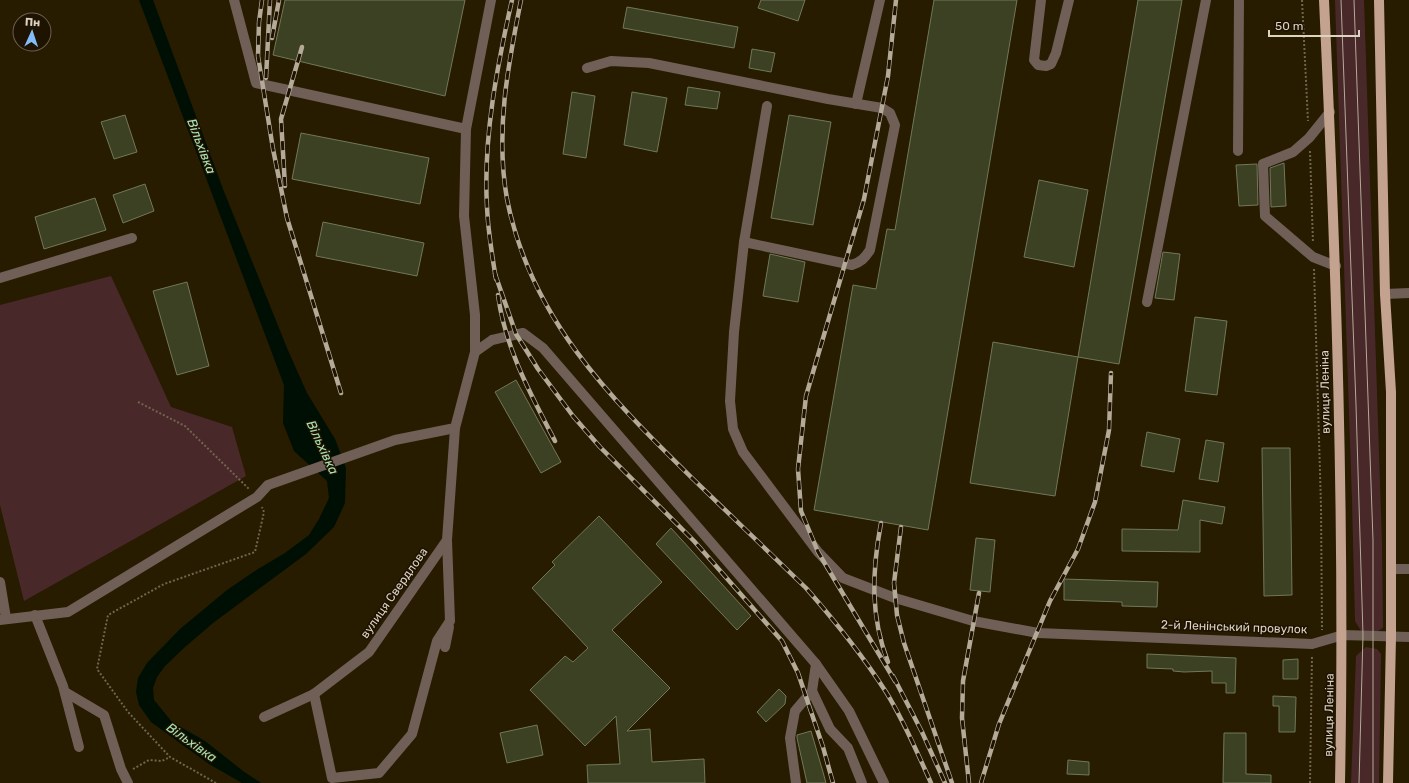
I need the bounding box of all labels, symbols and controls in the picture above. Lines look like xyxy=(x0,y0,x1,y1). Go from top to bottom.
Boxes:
north arrow xyxy=(12,12,52,52)
scale bar xyxy=(1269,12,1359,38)
text: Пн xyxy=(25,16,40,29)
text: 50 m xyxy=(1275,19,1303,33)
water label: Вільхівка xyxy=(184,116,219,176)
street label: вулиця Леніна xyxy=(1317,350,1333,434)
water label: Вільхівка xyxy=(304,418,342,477)
street label: вулиця Свердлова xyxy=(358,545,430,641)
street label: 2-й Ленінський провулок xyxy=(1161,617,1308,637)
street label: вулиця Леніна xyxy=(1321,673,1337,757)
water label: Вільхівка xyxy=(164,720,220,765)

